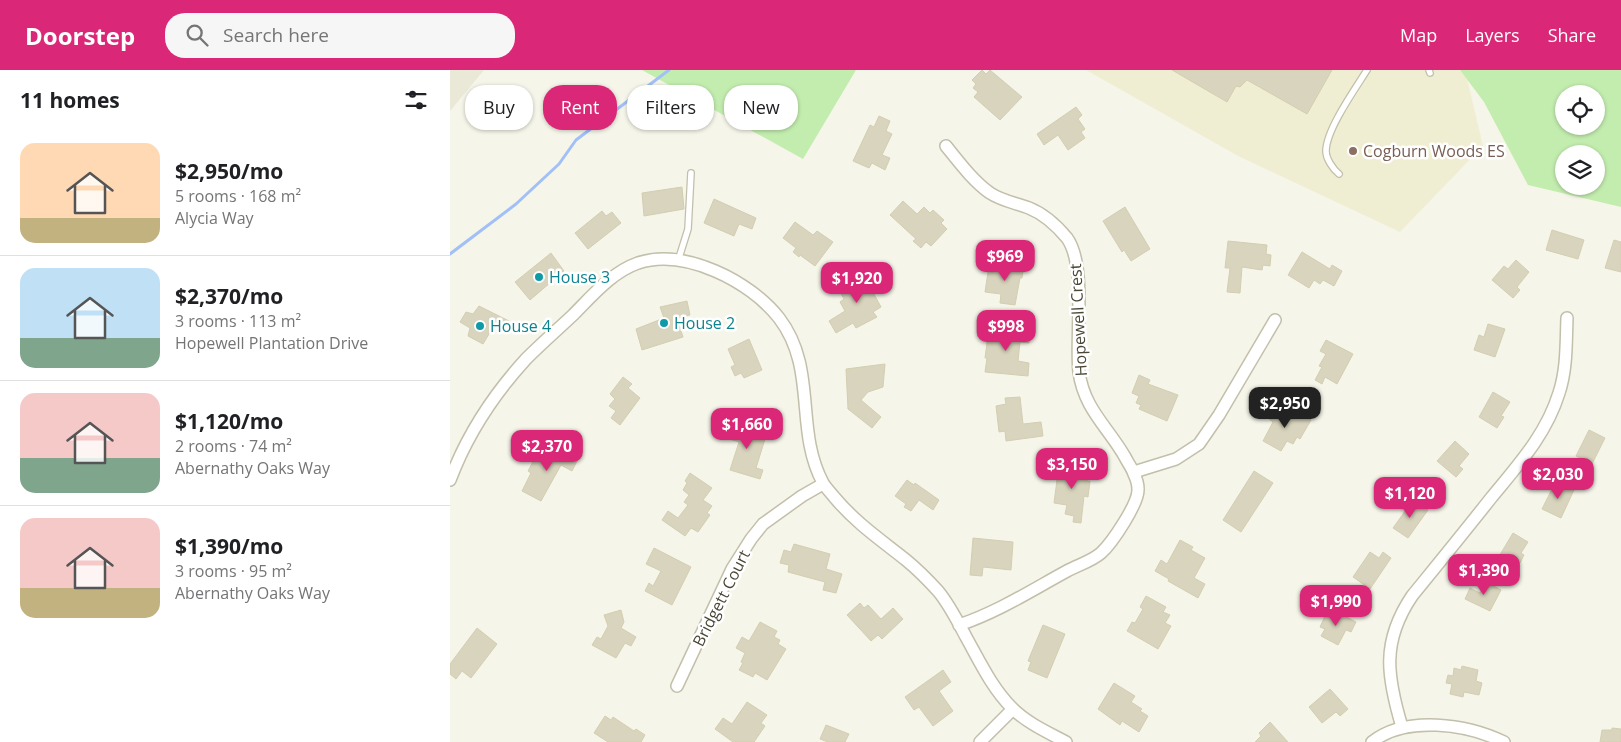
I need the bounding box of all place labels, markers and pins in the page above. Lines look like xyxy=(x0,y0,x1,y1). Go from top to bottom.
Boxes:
place label: Cogburn Woods ES xyxy=(1363,140,1505,162)
marker: Cogburn Woods ES xyxy=(1347,145,1359,157)
pin: $969 xyxy=(975,240,1035,282)
pin: $1,920 xyxy=(816,262,898,304)
place label: House 3 xyxy=(549,266,610,288)
marker: House 3 xyxy=(533,271,545,283)
pin: $998 xyxy=(976,310,1036,352)
place label: House 2 xyxy=(674,312,735,334)
place label: House 4 xyxy=(490,315,551,337)
marker: House 2 xyxy=(658,317,670,329)
marker: House 4 xyxy=(474,320,486,332)
pin: $2,950 xyxy=(1244,386,1326,429)
pin: $1,660 xyxy=(706,408,788,450)
pin: $2,370 xyxy=(506,430,588,472)
pin: $3,150 xyxy=(1031,448,1113,490)
pin: $2,030 xyxy=(1517,458,1599,500)
pin: $1,120 xyxy=(1369,476,1451,519)
pin: $1,390 xyxy=(1443,554,1525,596)
pin: $1,990 xyxy=(1295,584,1377,627)

